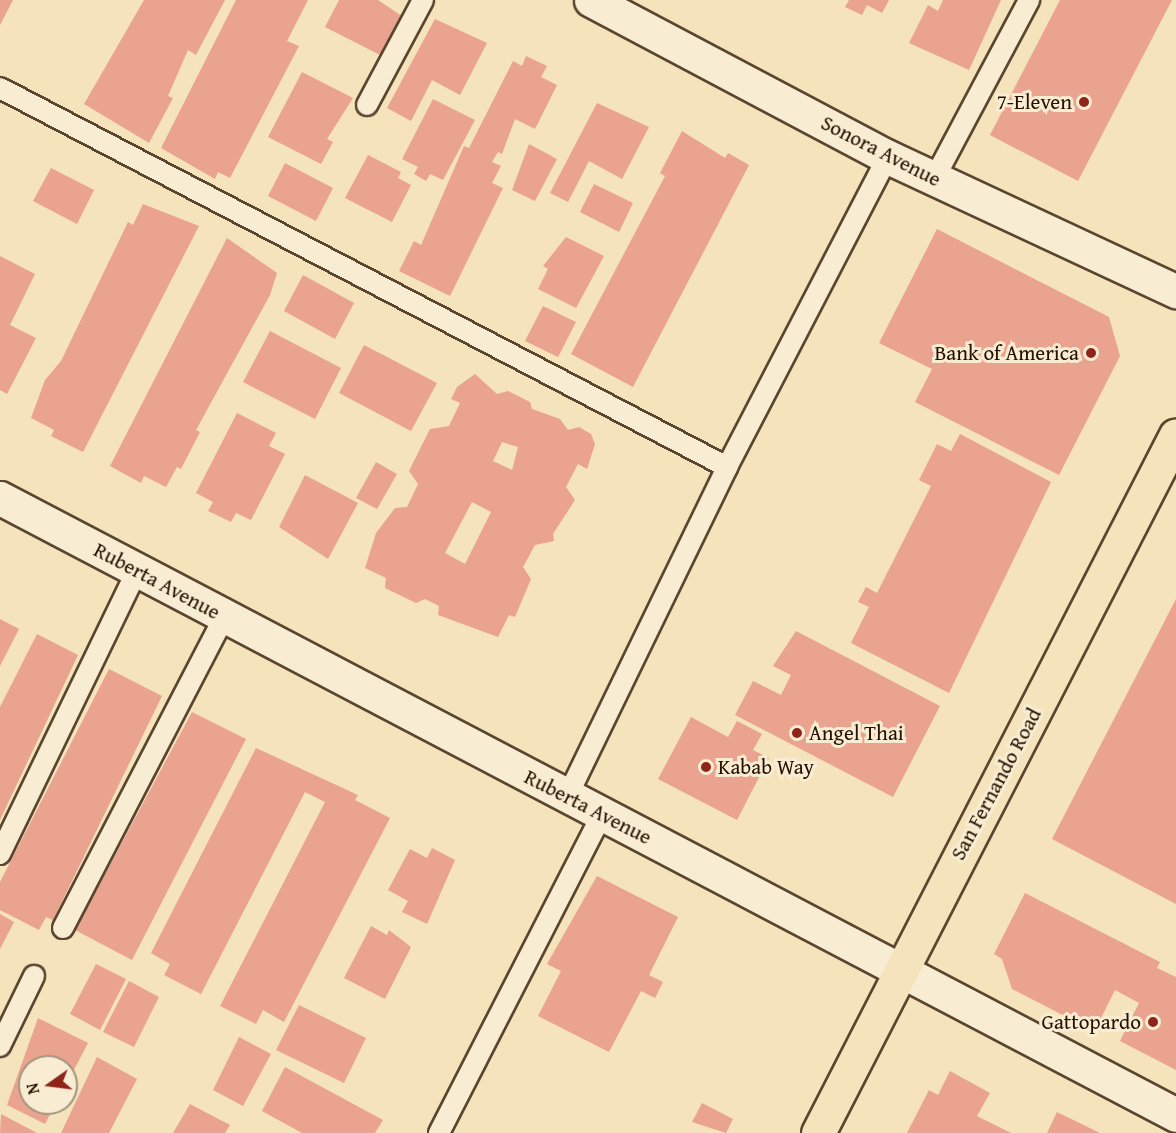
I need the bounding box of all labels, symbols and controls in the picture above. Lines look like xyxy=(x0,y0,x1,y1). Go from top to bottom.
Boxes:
place label: 7-Eleven xyxy=(997,89,1072,115)
marker: 7-Eleven xyxy=(1077,95,1091,109)
street label: Sonora Avenue xyxy=(817,110,945,192)
place label: Bank of America xyxy=(934,340,1079,366)
marker: Bank of America xyxy=(1084,346,1098,360)
street label: Ruberta Avenue xyxy=(90,537,224,625)
street label: San Fernando Road xyxy=(945,704,1047,864)
place label: Angel Thai xyxy=(809,720,904,746)
marker: Angel Thai xyxy=(790,726,804,740)
place label: Kabab Way xyxy=(718,754,814,780)
marker: Kabab Way xyxy=(699,760,713,774)
street label: Ruberta Avenue xyxy=(520,764,656,850)
place label: Gattopardo xyxy=(1042,1009,1141,1035)
marker: Gattopardo xyxy=(1146,1015,1160,1029)
north arrow xyxy=(18,1055,78,1115)
text: N xyxy=(20,1081,45,1097)

